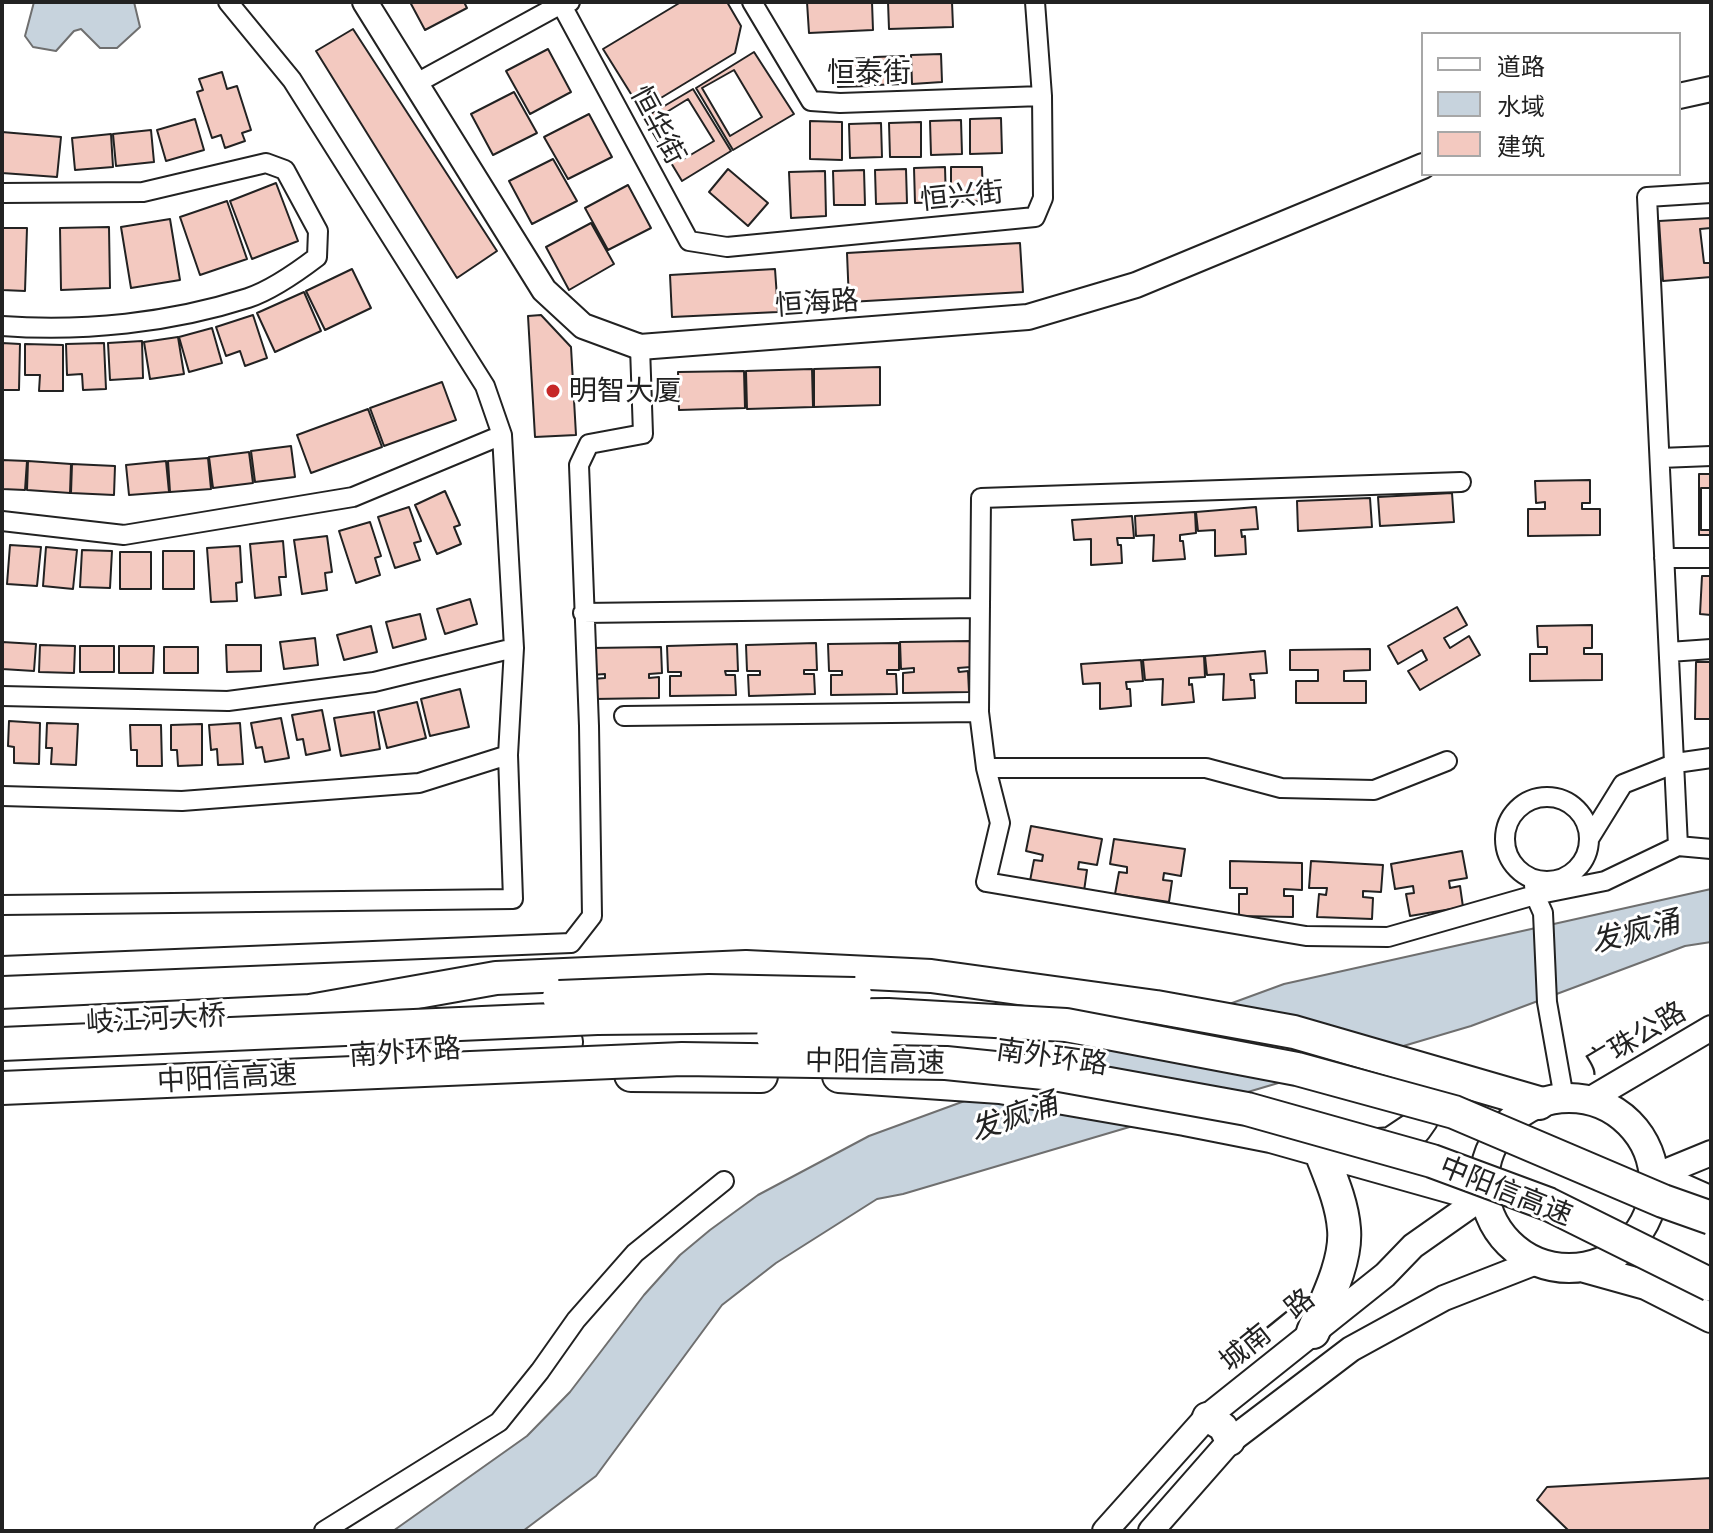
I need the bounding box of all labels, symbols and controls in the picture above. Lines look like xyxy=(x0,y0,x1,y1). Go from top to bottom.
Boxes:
legend xyxy=(1421,32,1681,176)
text: 道路 xyxy=(1497,51,1545,80)
street label: 恒泰街 xyxy=(827,56,911,90)
street label: 恒华街 xyxy=(623,80,693,170)
text: 水域 xyxy=(1497,91,1545,120)
text: 建筑 xyxy=(1497,131,1545,160)
street label: 恒兴街 xyxy=(918,175,1006,217)
street label: 恒海路 xyxy=(774,283,860,323)
place label: 明智大厦 xyxy=(569,374,681,408)
marker: 明智大厦 xyxy=(544,382,562,400)
water label: 发疯涌 xyxy=(1587,904,1683,960)
street label: 广珠公路 xyxy=(1578,995,1692,1081)
street label: 岐江河大桥 xyxy=(85,999,227,1039)
street label: 南外环路 xyxy=(348,1031,462,1073)
street label: 南外环路 xyxy=(994,1033,1110,1081)
street label: 中阳信高速 xyxy=(805,1044,945,1080)
street label: 中阳信高速 xyxy=(156,1058,298,1098)
water label: 发疯涌 xyxy=(966,1085,1062,1149)
street label: 中阳信高速 xyxy=(1435,1149,1577,1233)
street label: 城南一路 xyxy=(1213,1282,1321,1378)

